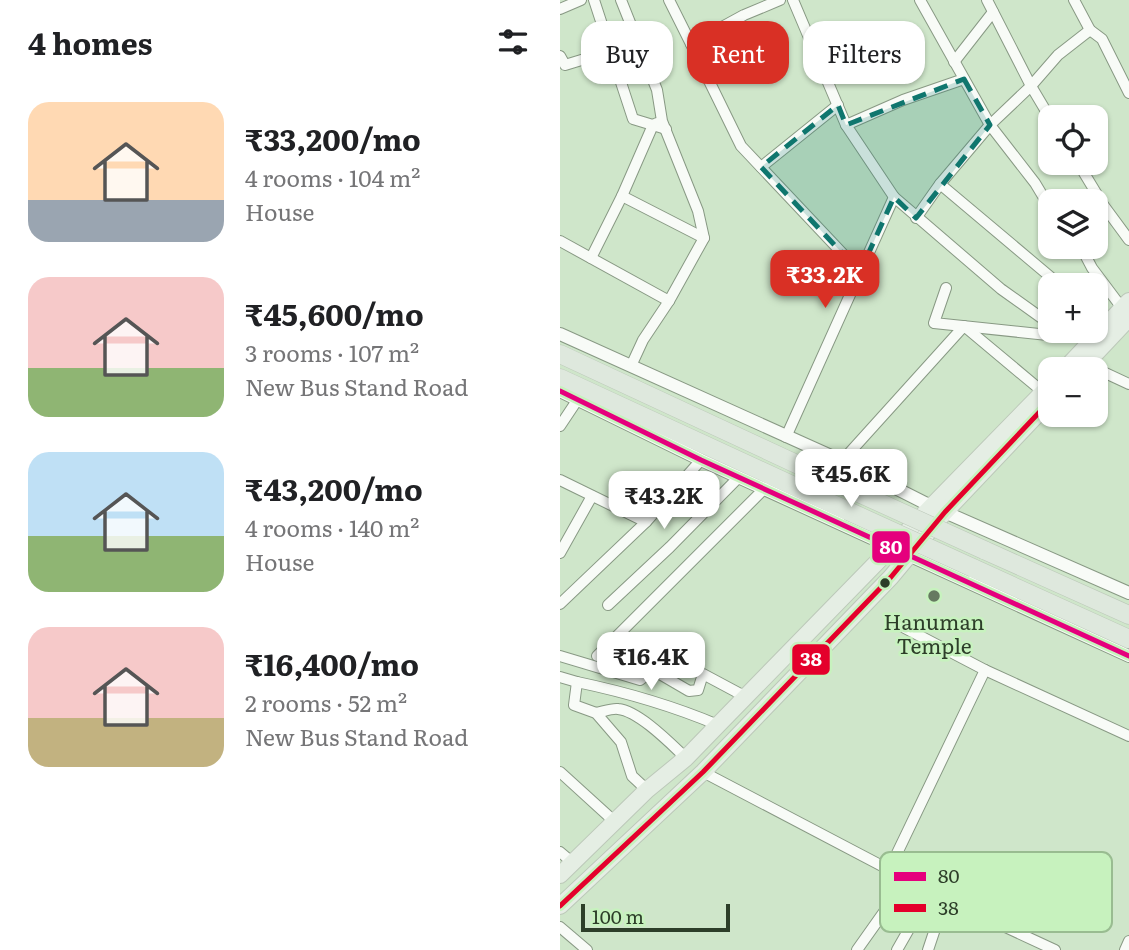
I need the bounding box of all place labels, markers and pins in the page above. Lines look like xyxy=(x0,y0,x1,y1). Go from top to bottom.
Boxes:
pin: ₹33.2K xyxy=(768,250,882,310)
pin: ₹45.6K xyxy=(794,449,908,509)
pin: ₹43.2K xyxy=(607,472,721,531)
unlabelled marker xyxy=(878,576,892,590)
marker: Hanuman Temple xyxy=(926,588,942,604)
place label: Hanuman Temple xyxy=(884,605,984,660)
pin: ₹16.4K xyxy=(594,632,708,692)

